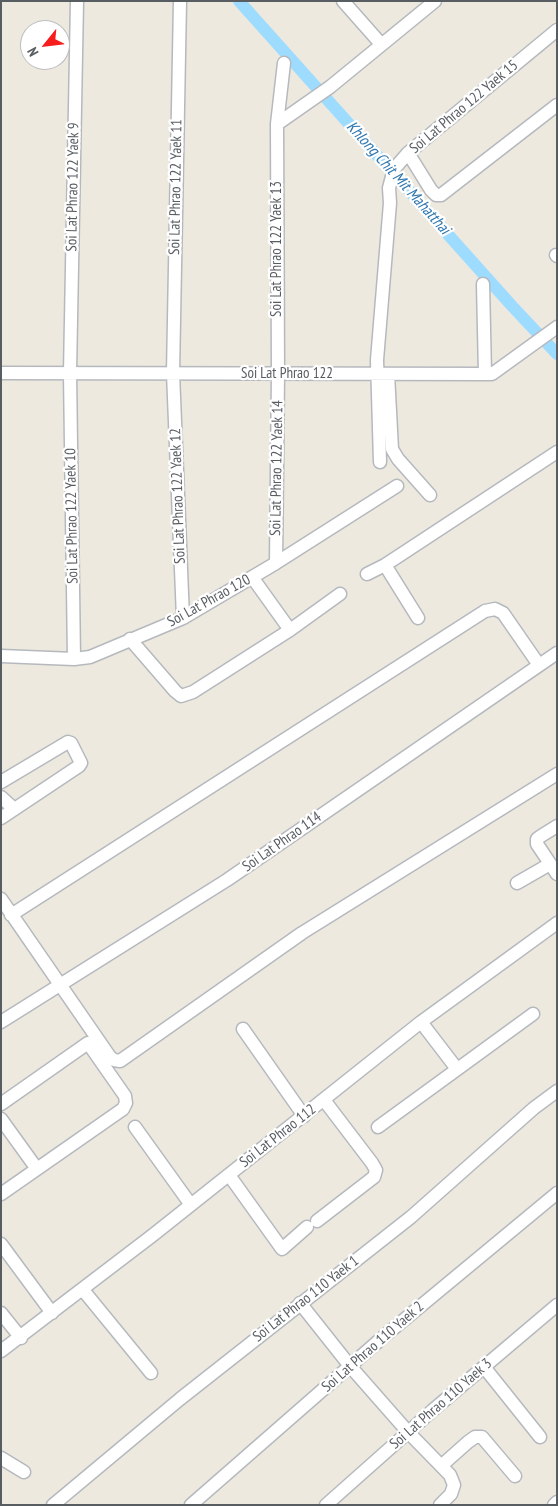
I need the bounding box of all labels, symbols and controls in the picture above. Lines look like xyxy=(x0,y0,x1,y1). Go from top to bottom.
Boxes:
north arrow xyxy=(20,20,70,70)
text: N xyxy=(23,44,42,59)
street label: Soi Lat Phrao 122 Yaek 15 xyxy=(406,56,522,158)
water label: Khlong Chit Mit Mahatthai xyxy=(342,117,454,239)
street label: Soi Lat Phrao 122 Yaek 11 xyxy=(166,119,186,255)
street label: Soi Lat Phrao 122 Yaek 9 xyxy=(63,122,83,252)
street label: Soi Lat Phrao 122 Yaek 13 xyxy=(268,181,286,317)
street label: Soi Lat Phrao 122 xyxy=(241,365,333,383)
street label: Soi Lat Phrao 122 Yaek 14 xyxy=(267,400,287,536)
street label: Soi Lat Phrao 122 Yaek 12 xyxy=(167,428,189,564)
street label: Soi Lat Phrao 122 Yaek 10 xyxy=(62,448,82,584)
street label: Soi Lat Phrao 120 xyxy=(164,571,254,631)
street label: Soi Lat Phrao 114 xyxy=(239,808,325,876)
street label: Soi Lat Phrao 112 xyxy=(236,1101,320,1171)
street label: Soi Lat Phrao 110 Yaek 1 xyxy=(250,1252,362,1346)
street label: Soi Lat Phrao 110 Yaek 2 xyxy=(318,1298,428,1396)
street label: Soi Lat Phrao 110 Yaek 3 xyxy=(386,1355,496,1453)

